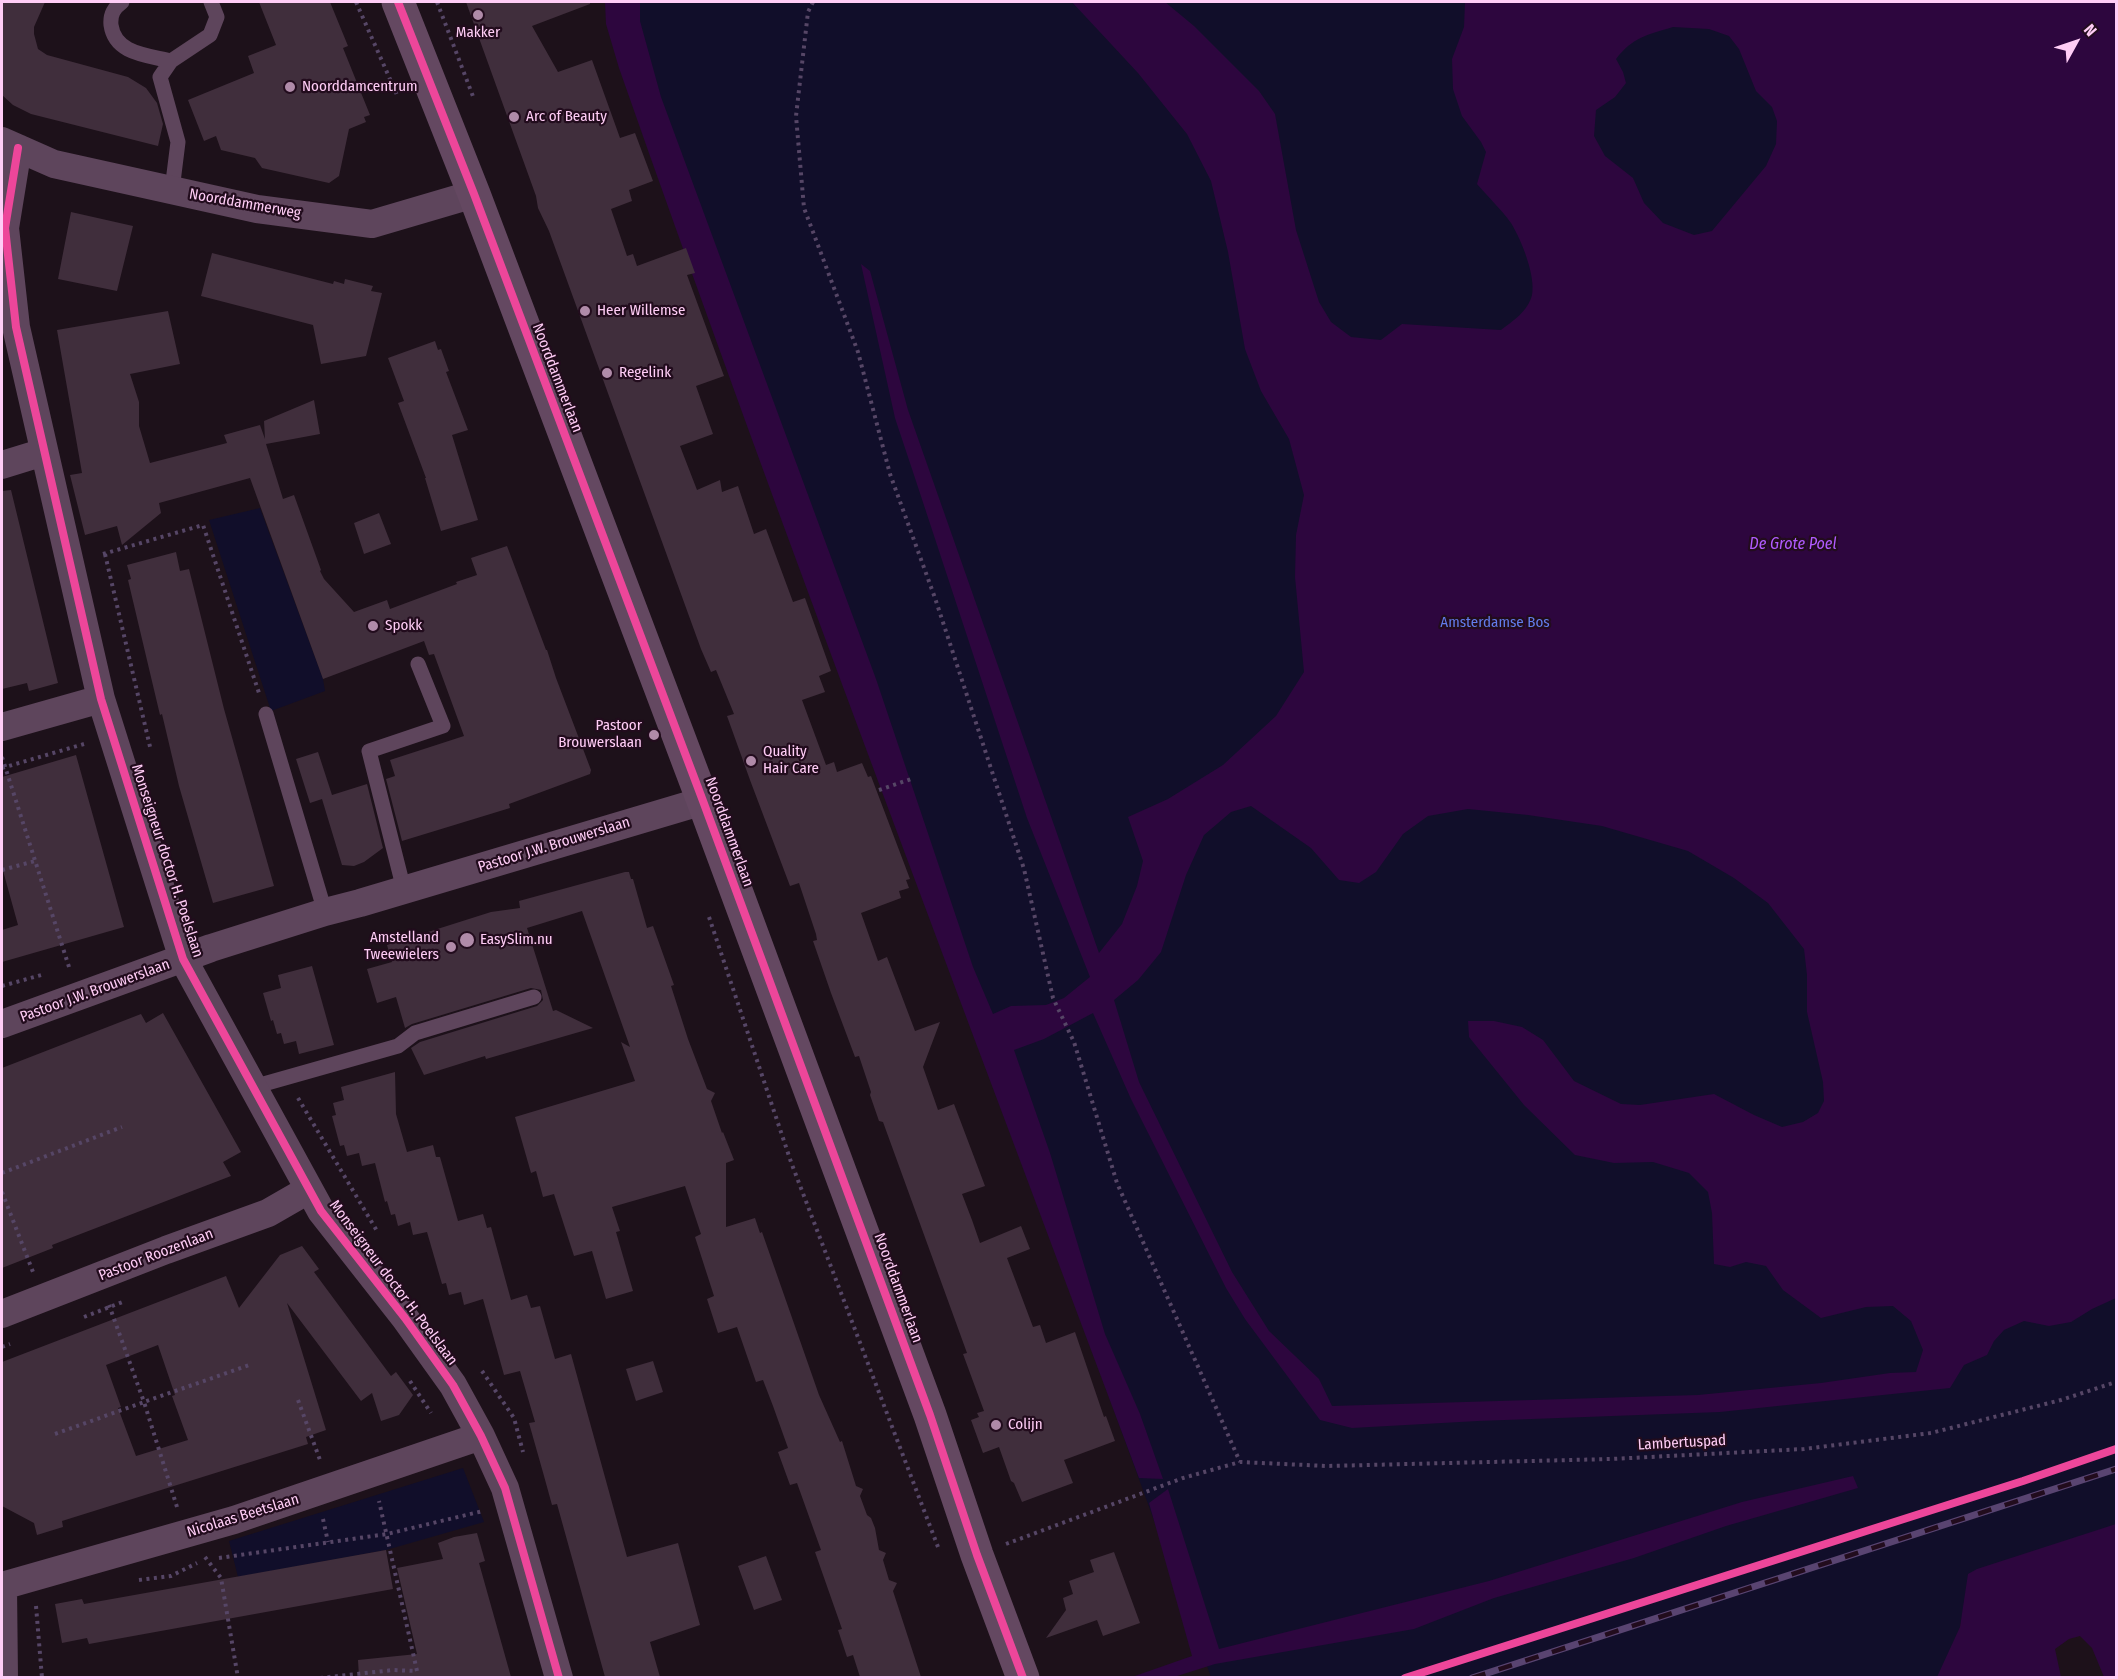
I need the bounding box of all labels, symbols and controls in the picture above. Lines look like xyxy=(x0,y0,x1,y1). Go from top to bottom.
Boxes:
marker: Makker xyxy=(471,8,485,22)
north arrow xyxy=(2046,12,2106,72)
text: N xyxy=(2080,20,2101,40)
place label: Makker xyxy=(456,24,500,42)
place label: Noorddamcentrum xyxy=(302,78,418,96)
marker: Noorddamcentrum xyxy=(283,80,297,94)
place label: Arc of Beauty xyxy=(526,108,607,126)
marker: Arc of Beauty xyxy=(507,110,521,124)
street label: Noorddammerweg xyxy=(188,185,302,223)
place label: Heer Willemse xyxy=(597,302,685,320)
marker: Heer Willemse xyxy=(578,304,592,318)
street label: Noorddammerlaan xyxy=(528,321,586,435)
place label: Regelink xyxy=(619,364,671,382)
marker: Regelink xyxy=(600,366,614,380)
water label: De Grote Poel xyxy=(1749,535,1837,555)
park label: Amsterdamse Bos xyxy=(1440,614,1550,632)
place label: Spokk xyxy=(385,617,422,635)
marker: Spokk xyxy=(366,619,380,633)
place label: Pastoor Brouwerslaan xyxy=(558,717,642,752)
marker: Pastoor Brouwerslaan xyxy=(647,728,661,742)
place label: Quality Hair Care xyxy=(763,743,819,778)
marker: Quality Hair Care xyxy=(744,754,758,768)
street label: Monseigneur doctor H. Poelslaan xyxy=(127,762,207,960)
street label: Noorddammerlaan xyxy=(701,775,757,889)
street label: Pastoor J.W. Brouwerslaan xyxy=(476,813,632,877)
place label: Amstelland Tweewielers xyxy=(364,929,439,964)
marker: EasySlim.nu xyxy=(458,931,476,949)
place label: EasySlim.nu xyxy=(480,931,553,949)
marker: Amstelland Tweewielers xyxy=(444,940,458,954)
street label: Pastoor J.W. Brouwerslaan xyxy=(18,956,172,1026)
street label: Monseigneur doctor H. Poelslaan xyxy=(325,1197,461,1369)
street label: Pastoor Roozenlaan xyxy=(96,1225,216,1285)
street label: Noorddammerlaan xyxy=(870,1231,926,1345)
place label: Colijn xyxy=(1008,1416,1043,1434)
marker: Colijn xyxy=(989,1418,1003,1432)
street label: Lambertuspad xyxy=(1637,1432,1727,1454)
street label: Nicolaas Beetslaan xyxy=(185,1490,301,1542)

